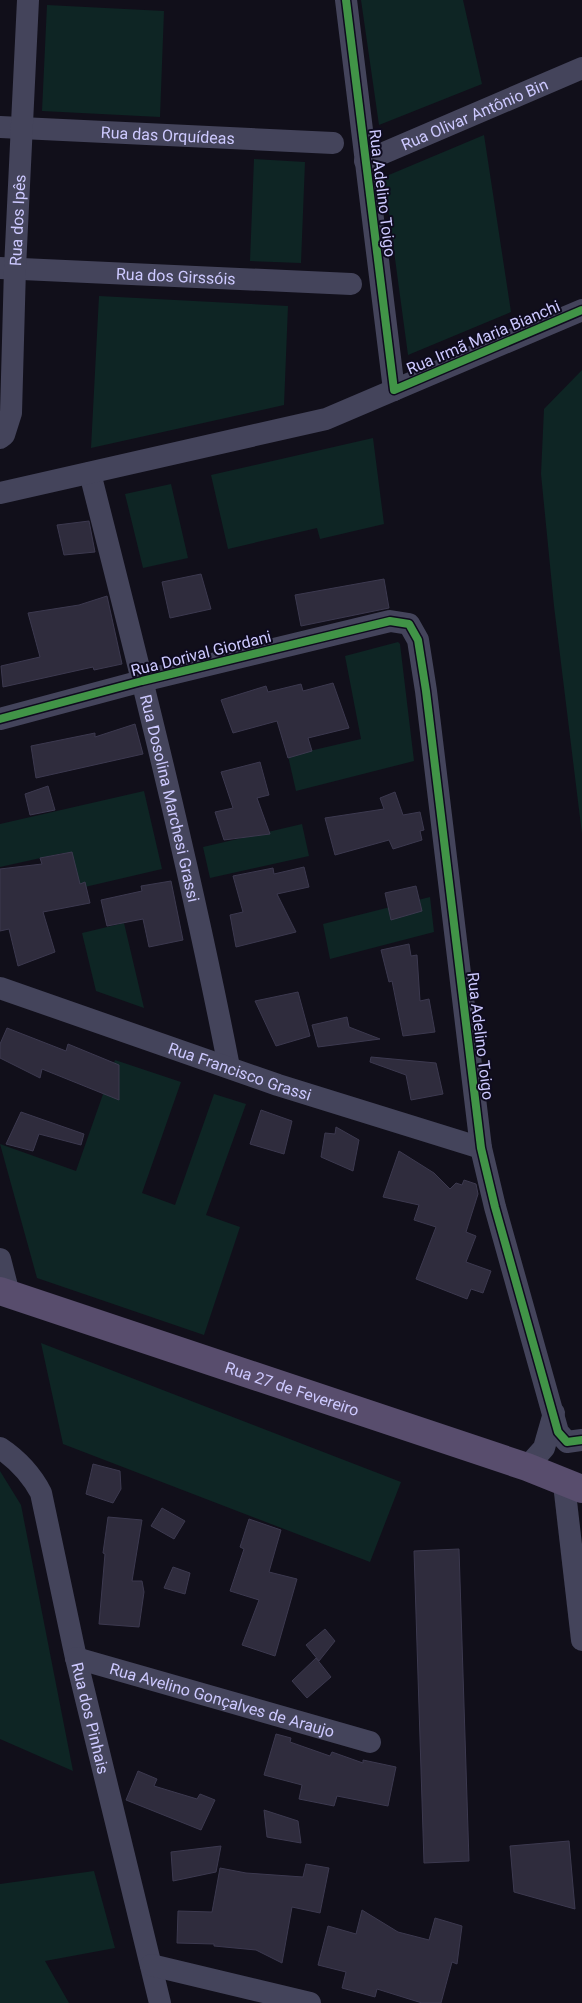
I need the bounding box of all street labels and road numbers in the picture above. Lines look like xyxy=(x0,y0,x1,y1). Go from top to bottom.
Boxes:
street label: Rua Olivar Antônio Bin xyxy=(398,75,551,154)
street label: Rua das Orquídeas xyxy=(100,123,235,148)
street label: Rua Adelino Toigo xyxy=(365,128,400,258)
street label: Rua dos Ipês xyxy=(6,174,30,267)
street label: Rua dos Girssóis xyxy=(116,264,236,289)
street label: Rua Irmã Maria Bianchi xyxy=(404,296,563,378)
street label: Rua Dorival Giordani xyxy=(129,627,273,680)
street label: Rua Dosolina Marchesi Grassi xyxy=(136,693,203,904)
street label: Rua Adelino Toigo xyxy=(463,971,498,1101)
street label: Rua Francisco Grassi xyxy=(166,1039,314,1105)
street label: Rua 27 de Fevereiro xyxy=(223,1358,361,1420)
street label: Rua Avelino Gonçalves de Araujo xyxy=(107,1659,337,1741)
street label: Rua dos Pinhais xyxy=(67,1660,113,1776)

